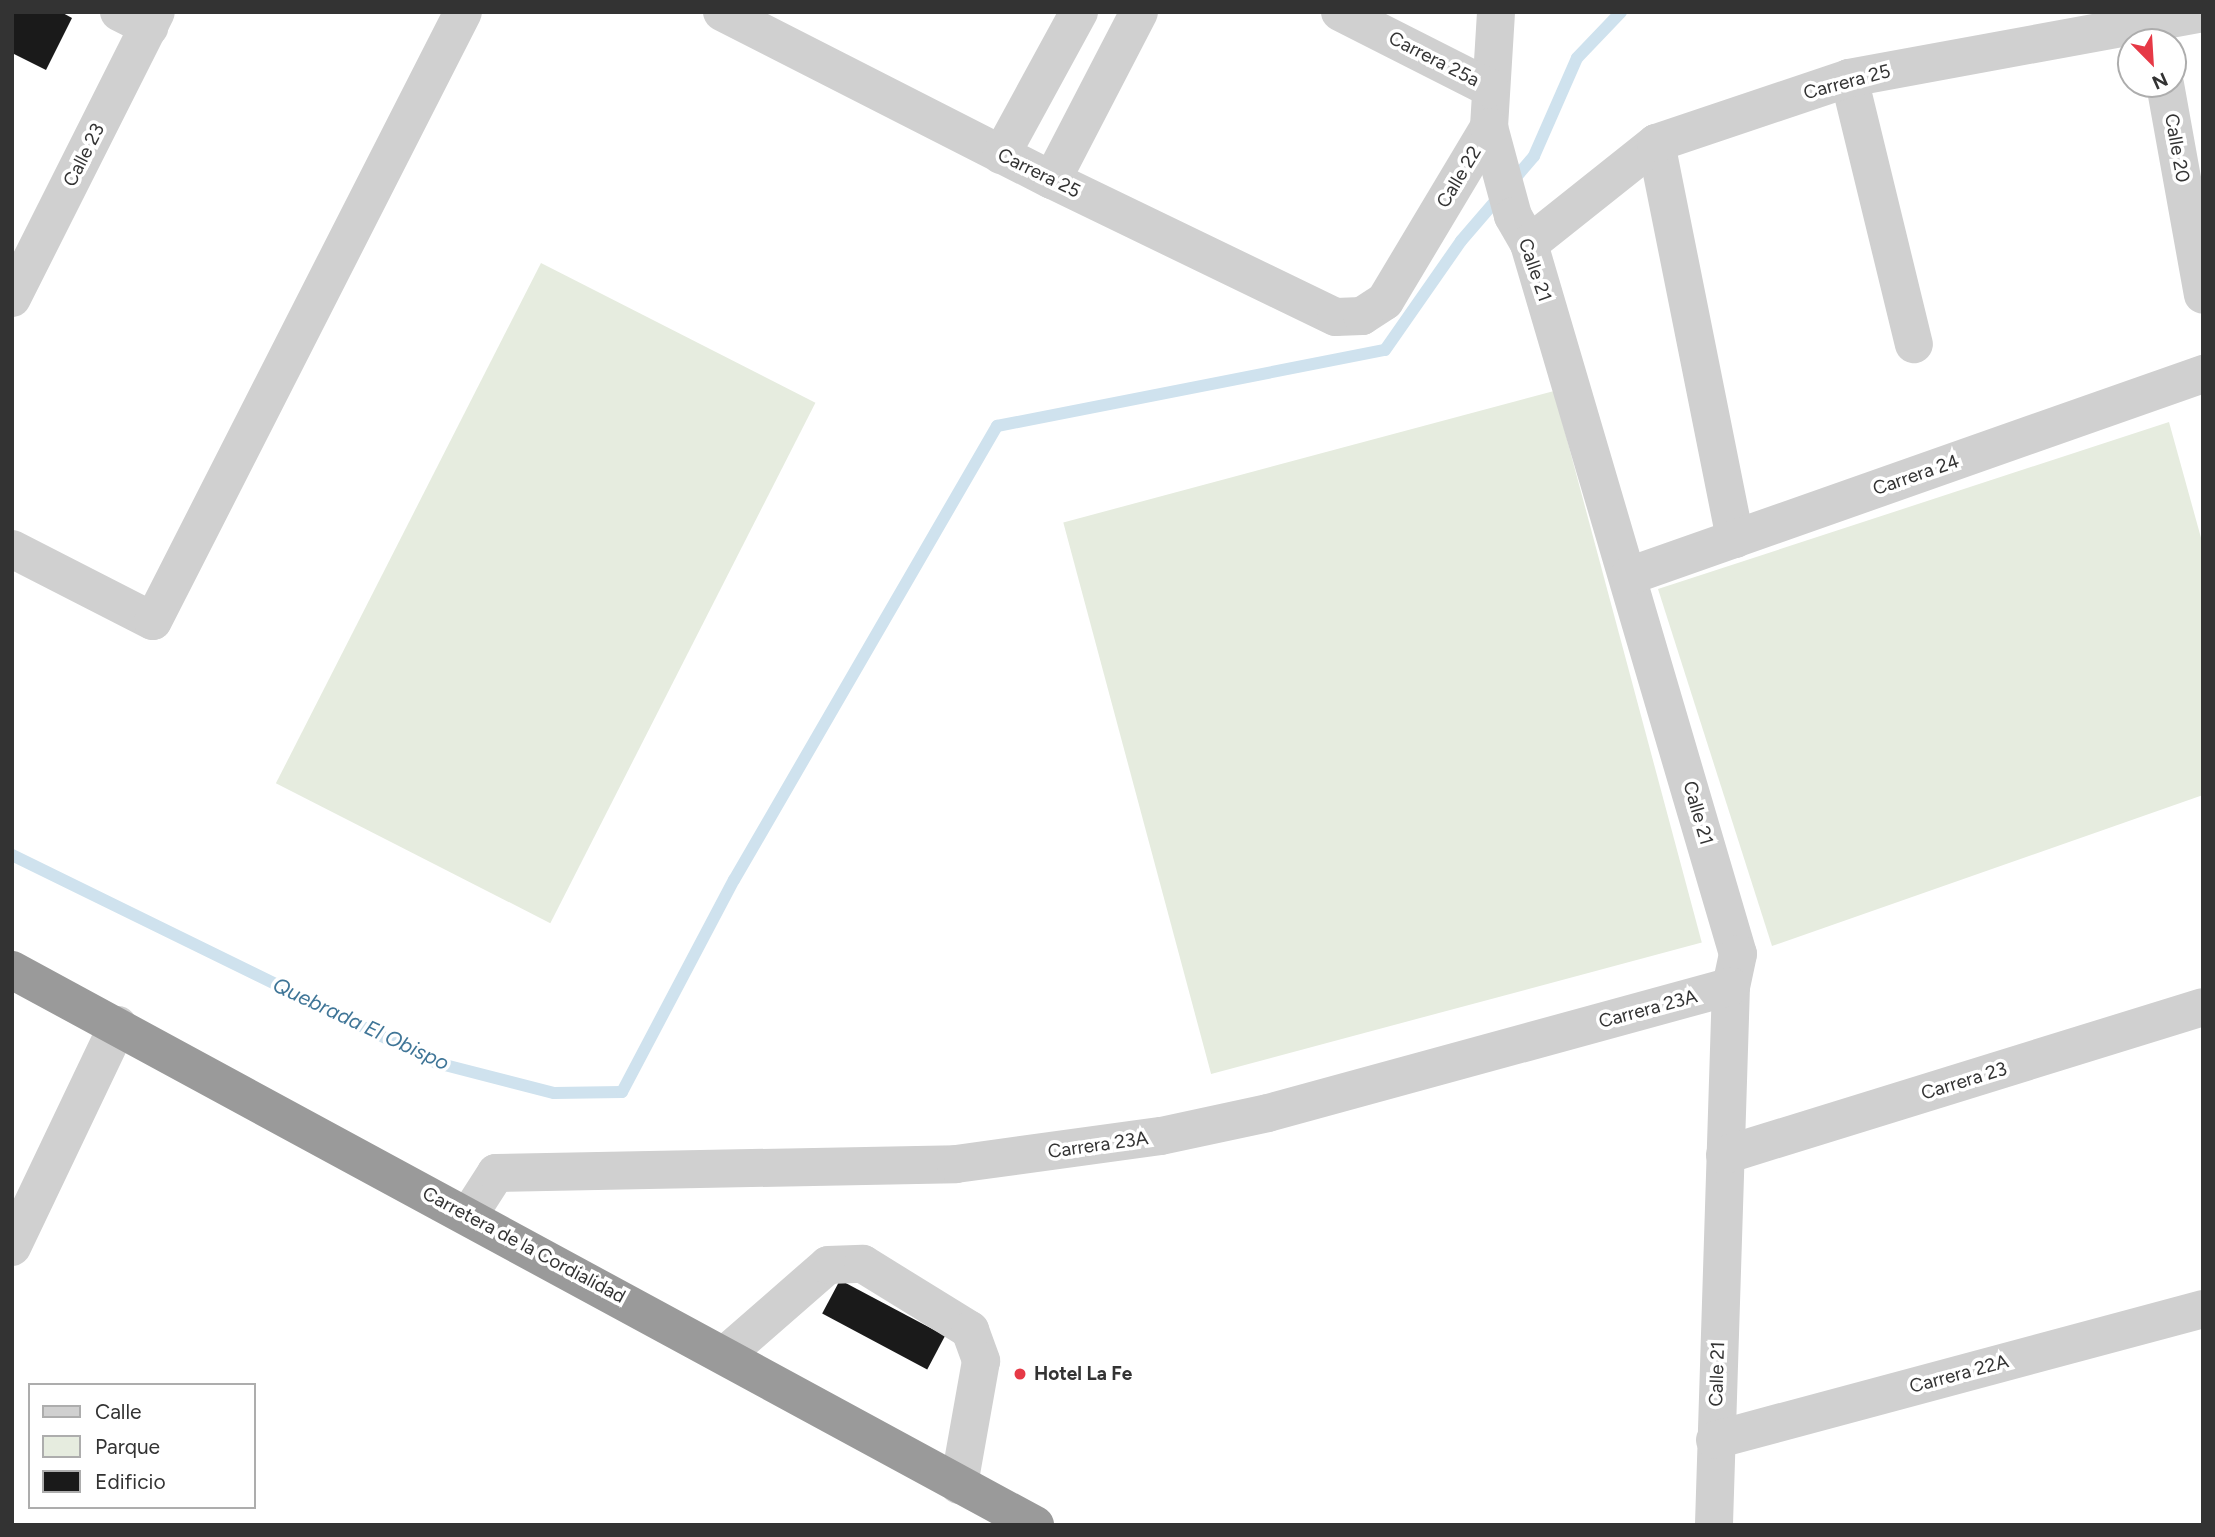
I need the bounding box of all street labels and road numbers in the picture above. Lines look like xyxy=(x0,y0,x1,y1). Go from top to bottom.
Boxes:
street label: Carrera 25a xyxy=(1385,26,1483,92)
street label: Carrera 25 xyxy=(1801,59,1893,105)
street label: Calle 20 xyxy=(2160,112,2194,184)
street label: Calle 23 xyxy=(58,120,110,190)
street label: Calle 22 xyxy=(1432,142,1486,212)
street label: Carrera 25 xyxy=(994,143,1084,203)
street label: Calle 21 xyxy=(1514,235,1556,305)
street label: Carrera 24 xyxy=(1870,450,1962,500)
street label: Calle 21 xyxy=(1678,778,1718,848)
street label: Carrera 23A xyxy=(1596,985,1700,1033)
street label: Carrera 23 xyxy=(1918,1057,2010,1105)
street label: Carrera 23A xyxy=(1046,1127,1150,1163)
street label: Carretera de la Cordialidad xyxy=(419,1182,629,1308)
street label: Calle 21 xyxy=(1704,1341,1730,1407)
street label: Carrera 22A xyxy=(1907,1350,2011,1398)

